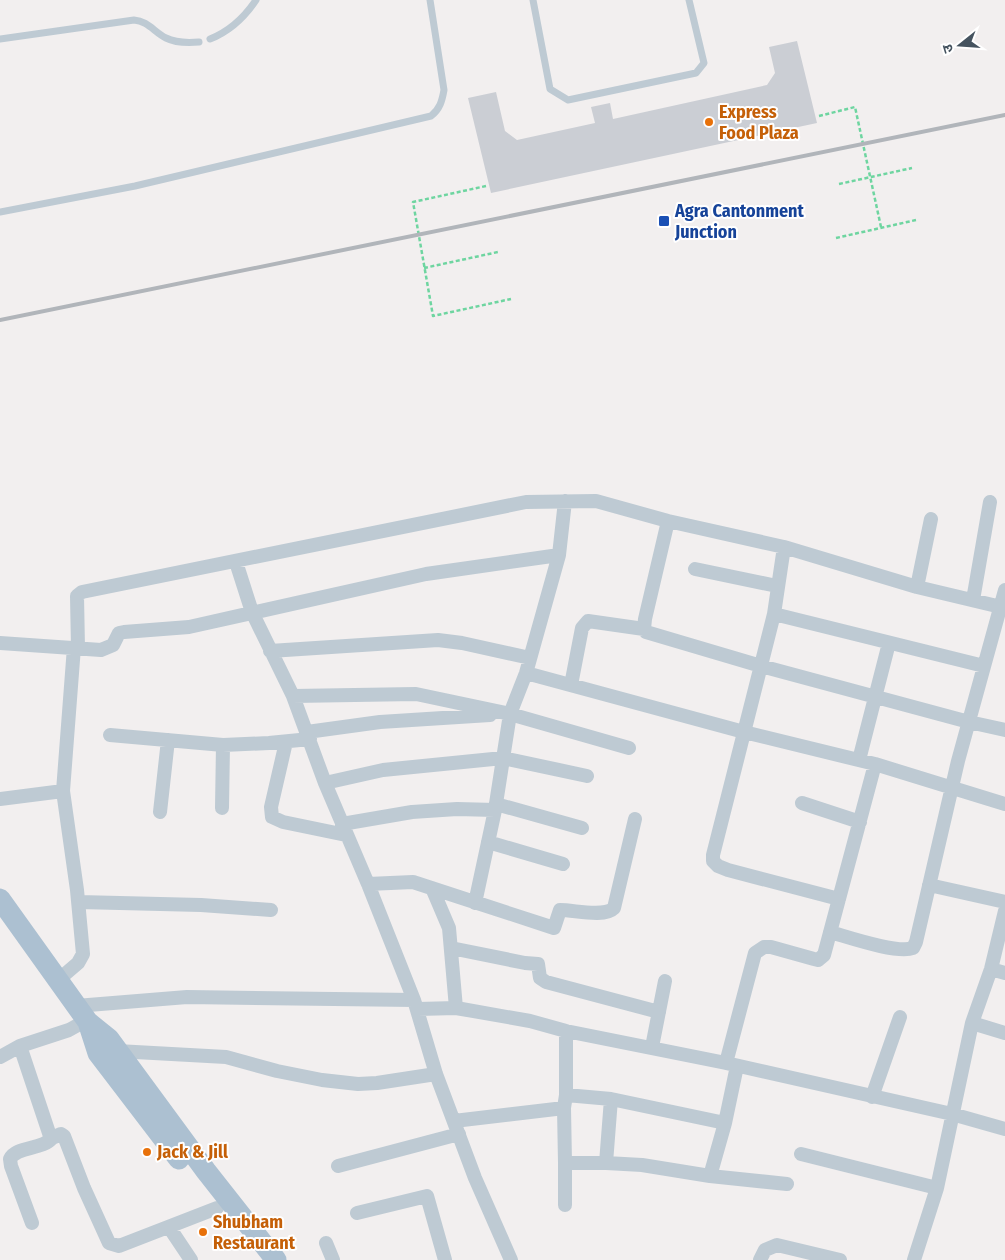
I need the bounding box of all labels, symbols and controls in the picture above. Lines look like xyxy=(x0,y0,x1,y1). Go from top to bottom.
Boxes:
north arrow xyxy=(935,20,985,70)
text: उ xyxy=(938,41,957,55)
place label: Express Food Plaza xyxy=(719,101,799,144)
marker: Express Food Plaza xyxy=(703,116,715,128)
place label: Agra Cantonment Junction xyxy=(674,200,804,243)
marker: Agra Cantonment Junction xyxy=(657,214,671,228)
place label: Jack & Jill xyxy=(156,1141,228,1163)
marker: Jack & Jill xyxy=(141,1146,153,1158)
place label: Shubham Restaurant xyxy=(213,1211,296,1254)
marker: Shubham Restaurant xyxy=(197,1226,209,1238)

